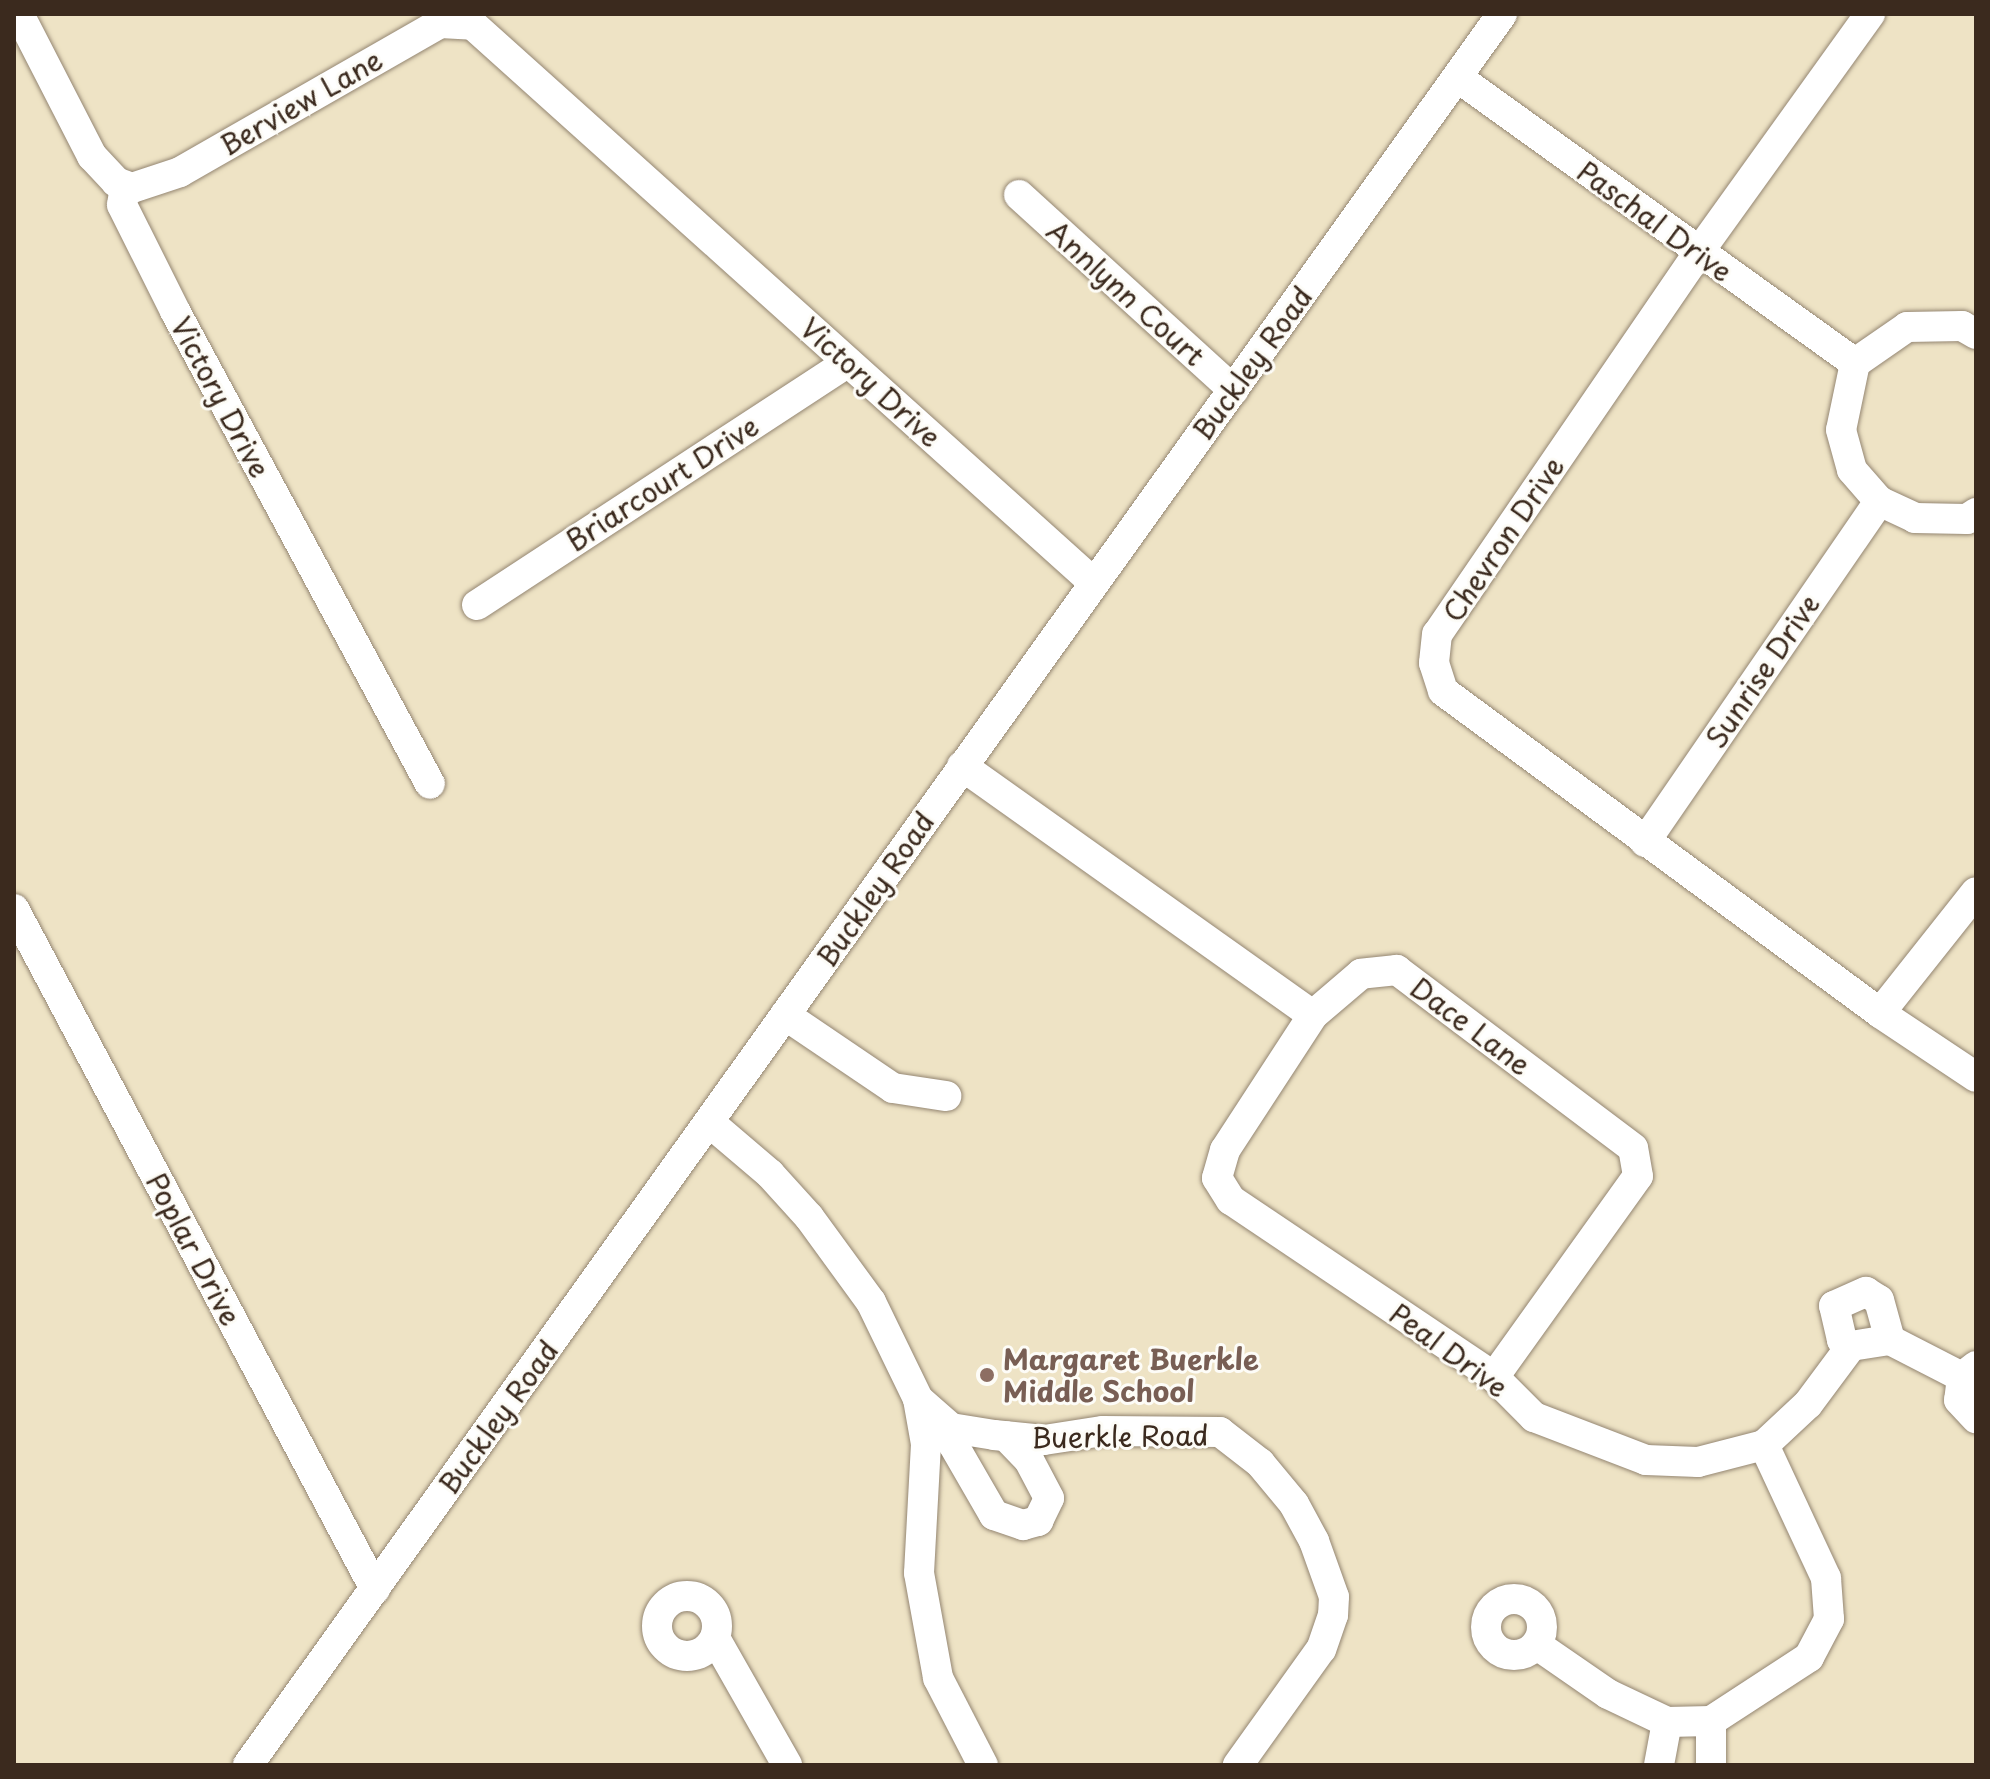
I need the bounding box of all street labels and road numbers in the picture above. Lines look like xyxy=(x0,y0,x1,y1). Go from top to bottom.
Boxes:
street label: Berview Lane xyxy=(214,42,388,162)
street label: Paschal Drive xyxy=(1572,154,1738,288)
street label: Annlynn Court xyxy=(1040,214,1212,372)
street label: Buckley Road xyxy=(1185,279,1319,447)
street label: Victory Drive xyxy=(794,310,948,454)
street label: Victory Drive xyxy=(165,311,277,483)
street label: Briarcourt Drive xyxy=(559,408,765,558)
street label: Chevron Drive xyxy=(1435,450,1571,628)
street label: Sunrise Drive xyxy=(1698,587,1826,755)
street label: Buckley Road xyxy=(809,804,941,974)
street label: Dace Lane xyxy=(1404,970,1538,1082)
street label: Poplar Drive xyxy=(140,1167,248,1331)
street label: Peal Drive xyxy=(1384,1296,1514,1404)
street label: Buckley Road xyxy=(431,1333,565,1501)
street label: Buerkle Road xyxy=(1029,1418,1211,1454)

